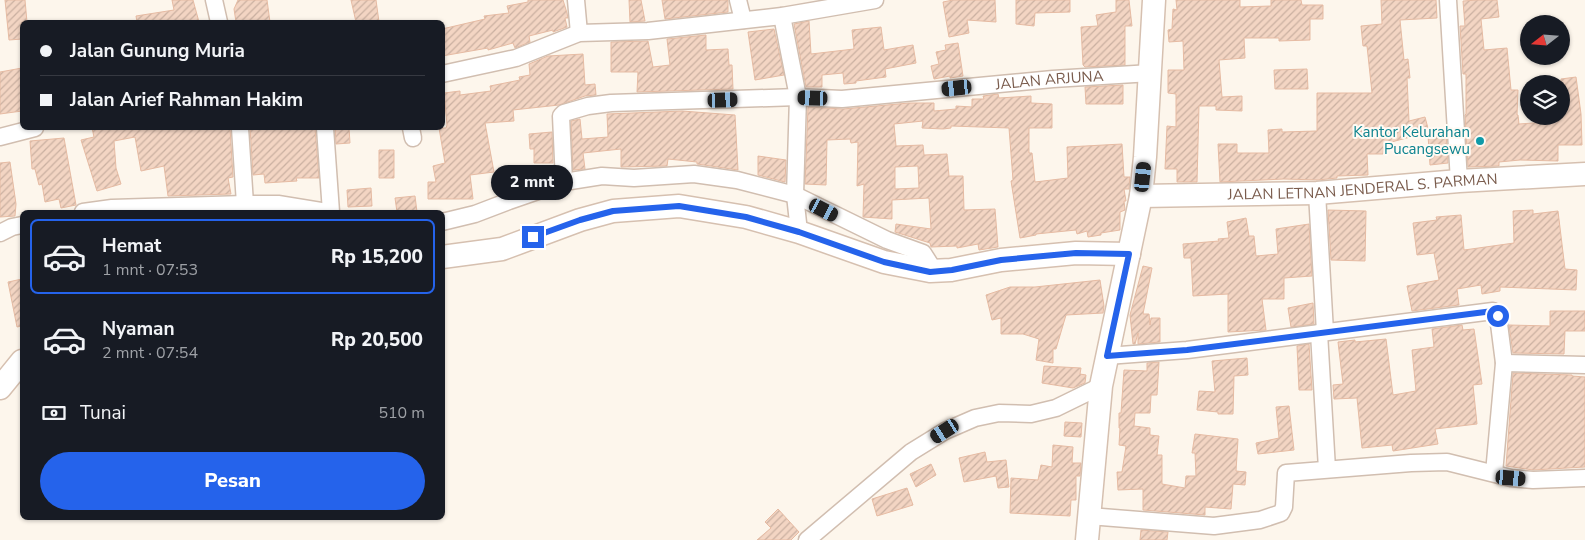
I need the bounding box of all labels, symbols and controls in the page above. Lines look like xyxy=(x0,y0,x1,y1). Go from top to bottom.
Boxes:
north arrow xyxy=(1520,15,1570,65)
map controls xyxy=(1520,15,1570,125)
text: Jalan Gunung Muria xyxy=(70,38,245,64)
street label: JALAN ARJUNA xyxy=(994,66,1104,95)
button: layers xyxy=(1520,75,1570,125)
car xyxy=(941,79,972,97)
text: Jalan Arief Rahman Hakim xyxy=(70,87,303,113)
car xyxy=(797,90,828,106)
car xyxy=(707,92,738,108)
place label: Kantor Kelurahan Pucangsewu xyxy=(1353,122,1470,159)
marker: Kantor Kelurahan Pucangsewu xyxy=(1474,135,1486,147)
car xyxy=(1133,161,1152,193)
callout: 2 mnt xyxy=(492,164,574,200)
street label: JALAN LETNAN JENDERAL S. PARMAN xyxy=(1227,169,1498,205)
text: 2 mnt xyxy=(510,171,554,193)
car xyxy=(807,197,840,223)
route end xyxy=(522,226,544,248)
text: Hemat xyxy=(102,233,161,259)
icon: car xyxy=(42,234,87,279)
text: Rp 15,200 xyxy=(331,244,423,270)
text: 1 mnt · 07:53 xyxy=(102,259,198,281)
route start xyxy=(1487,305,1509,327)
text: Nyaman xyxy=(102,316,175,342)
icon: car xyxy=(42,317,87,362)
text: Rp 20,500 xyxy=(331,327,423,353)
text: 2 mnt · 07:54 xyxy=(102,342,198,364)
icon: cash xyxy=(40,399,68,427)
text: Tunai xyxy=(80,400,126,426)
text: 510 m xyxy=(378,402,425,424)
car xyxy=(928,417,961,445)
button: Pesan xyxy=(40,452,425,510)
car xyxy=(1495,469,1526,487)

